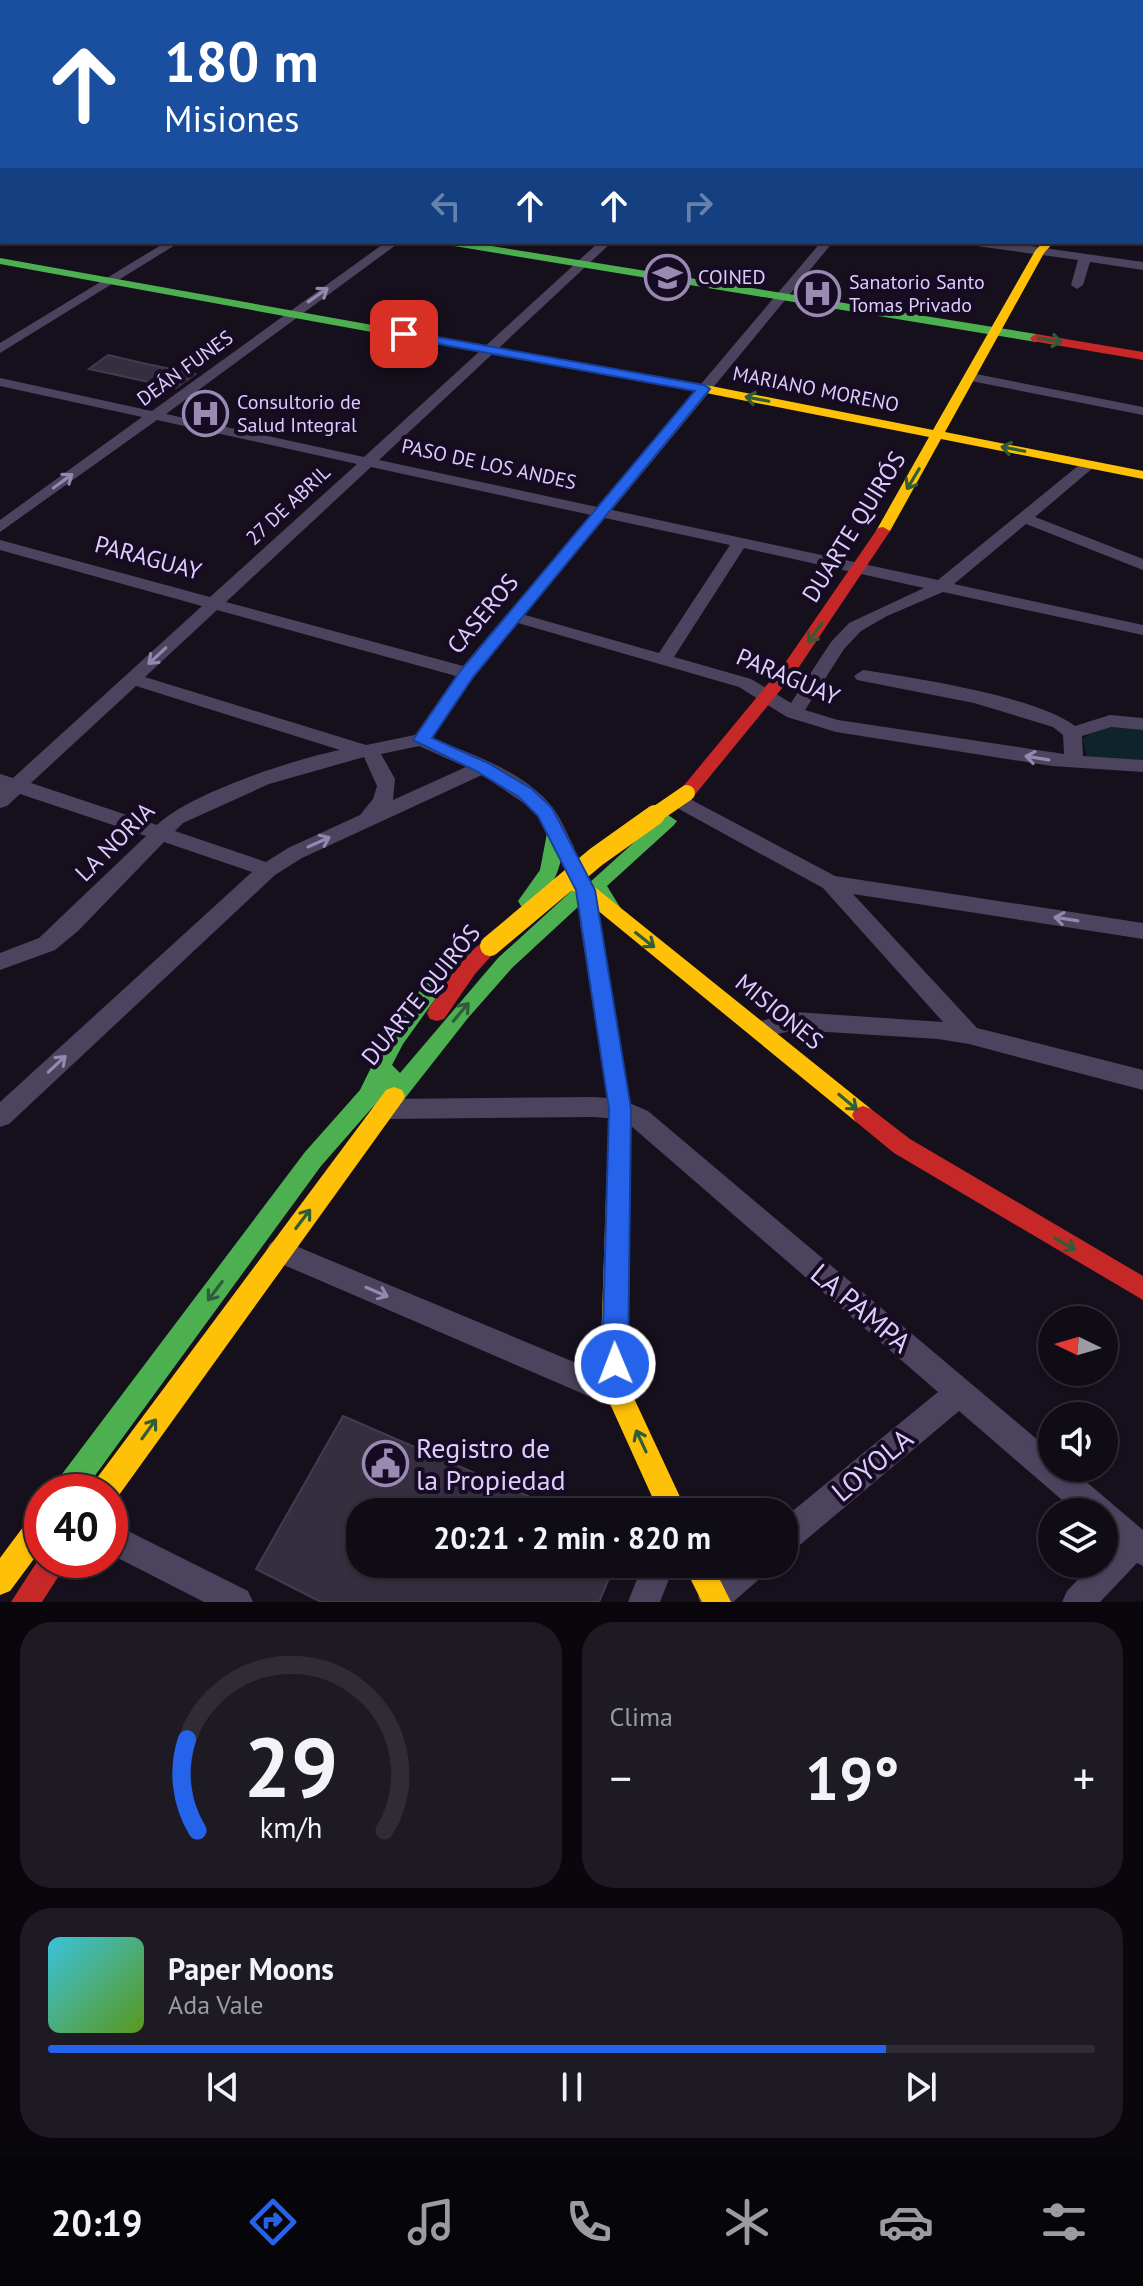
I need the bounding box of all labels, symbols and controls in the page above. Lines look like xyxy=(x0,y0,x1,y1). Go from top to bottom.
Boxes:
text: 180 m xyxy=(164,25,319,97)
icon: ahead xyxy=(32,32,136,136)
text: Misiones xyxy=(164,95,299,142)
icon: left xyxy=(424,184,468,228)
icon: ahead xyxy=(508,184,552,228)
icon: ahead xyxy=(592,184,636,228)
icon: right xyxy=(676,184,720,228)
school or university icon: COINED xyxy=(643,253,691,301)
place label: COINED xyxy=(698,264,766,290)
place label: Sanatorio Santo Tomas Privado xyxy=(849,269,985,318)
hospital icon: Sanatorio Santo Tomas Privado xyxy=(794,270,842,318)
one-way arrow xyxy=(307,287,329,303)
pin xyxy=(370,300,438,368)
icon: arrive xyxy=(382,312,426,356)
street label: DEÁN FUNES xyxy=(132,324,238,412)
one-way arrow xyxy=(1037,334,1062,349)
street label: MARIANO MORENO xyxy=(731,360,901,418)
hospital icon: Consultorio de Salud Integral xyxy=(182,389,230,437)
place label: Consultorio de Salud Integral xyxy=(237,389,361,438)
one-way arrow xyxy=(745,391,771,406)
street label: PASO DE LOS ANDES xyxy=(399,433,579,495)
one-way arrow xyxy=(1000,441,1026,456)
street label: DUARTE QUIRÓS xyxy=(795,445,912,608)
street label: 27 DE ABRIL xyxy=(240,459,336,551)
one-way arrow xyxy=(905,467,921,490)
one-way arrow xyxy=(52,473,73,490)
street label: PARAGUAY xyxy=(91,528,205,587)
street label: CASEROS xyxy=(440,567,525,660)
one-way arrow xyxy=(807,622,823,644)
street label: PARAGUAY xyxy=(732,641,845,712)
one-way arrow xyxy=(147,646,167,665)
one-way arrow xyxy=(1025,750,1051,765)
street label: LA NORIA xyxy=(68,795,161,888)
one-way arrow xyxy=(306,834,330,849)
one-way arrow xyxy=(1054,911,1079,926)
street label: DUARTE QUIRÓS xyxy=(354,918,487,1071)
one-way arrow xyxy=(634,931,655,948)
street label: MISIONES xyxy=(729,967,829,1056)
one-way arrow xyxy=(452,1003,470,1023)
one-way arrow xyxy=(47,1055,67,1073)
one-way arrow xyxy=(838,1093,858,1111)
one-way arrow xyxy=(294,1209,311,1230)
one-way arrow xyxy=(1053,1236,1076,1252)
street label: LA PAMPA xyxy=(803,1255,920,1361)
one-way arrow xyxy=(206,1280,223,1302)
one-way arrow xyxy=(364,1286,389,1301)
north arrow xyxy=(1038,1306,1118,1386)
map controls xyxy=(1038,1306,1118,1578)
position arrow xyxy=(573,1322,657,1406)
button: sound xyxy=(1038,1402,1118,1482)
one-way arrow xyxy=(141,1419,158,1440)
street label: LOYOLA xyxy=(823,1419,921,1509)
place label: Registro de la Propiedad xyxy=(416,1429,566,1498)
one-way arrow xyxy=(632,1429,647,1454)
public building icon: Registro de la Propiedad xyxy=(361,1440,409,1488)
speed limit sign: 40 xyxy=(24,1474,128,1578)
button: layers xyxy=(1038,1498,1118,1578)
text: 20:21 · 2 min · 820 m xyxy=(433,1518,711,1557)
text: Clima xyxy=(610,1700,673,1733)
text: 29 xyxy=(244,1712,338,1820)
text: 19° xyxy=(805,1739,899,1817)
text: − xyxy=(610,1749,632,1806)
text: + xyxy=(1073,1749,1095,1806)
text: km/h xyxy=(259,1809,322,1846)
text: Paper Moons xyxy=(168,1949,334,1988)
text: Ada Vale xyxy=(168,1988,263,2021)
icon: previous xyxy=(201,2065,245,2109)
icon: pause xyxy=(550,2065,594,2109)
icon: next xyxy=(899,2065,943,2109)
icon: directions xyxy=(245,2194,301,2250)
icon: music xyxy=(403,2194,459,2250)
icon: phone xyxy=(561,2194,617,2250)
icon: climate xyxy=(719,2194,775,2250)
icon: car xyxy=(878,2194,934,2250)
icon: filters xyxy=(1036,2194,1092,2250)
text: 20:19 xyxy=(51,2199,142,2246)

